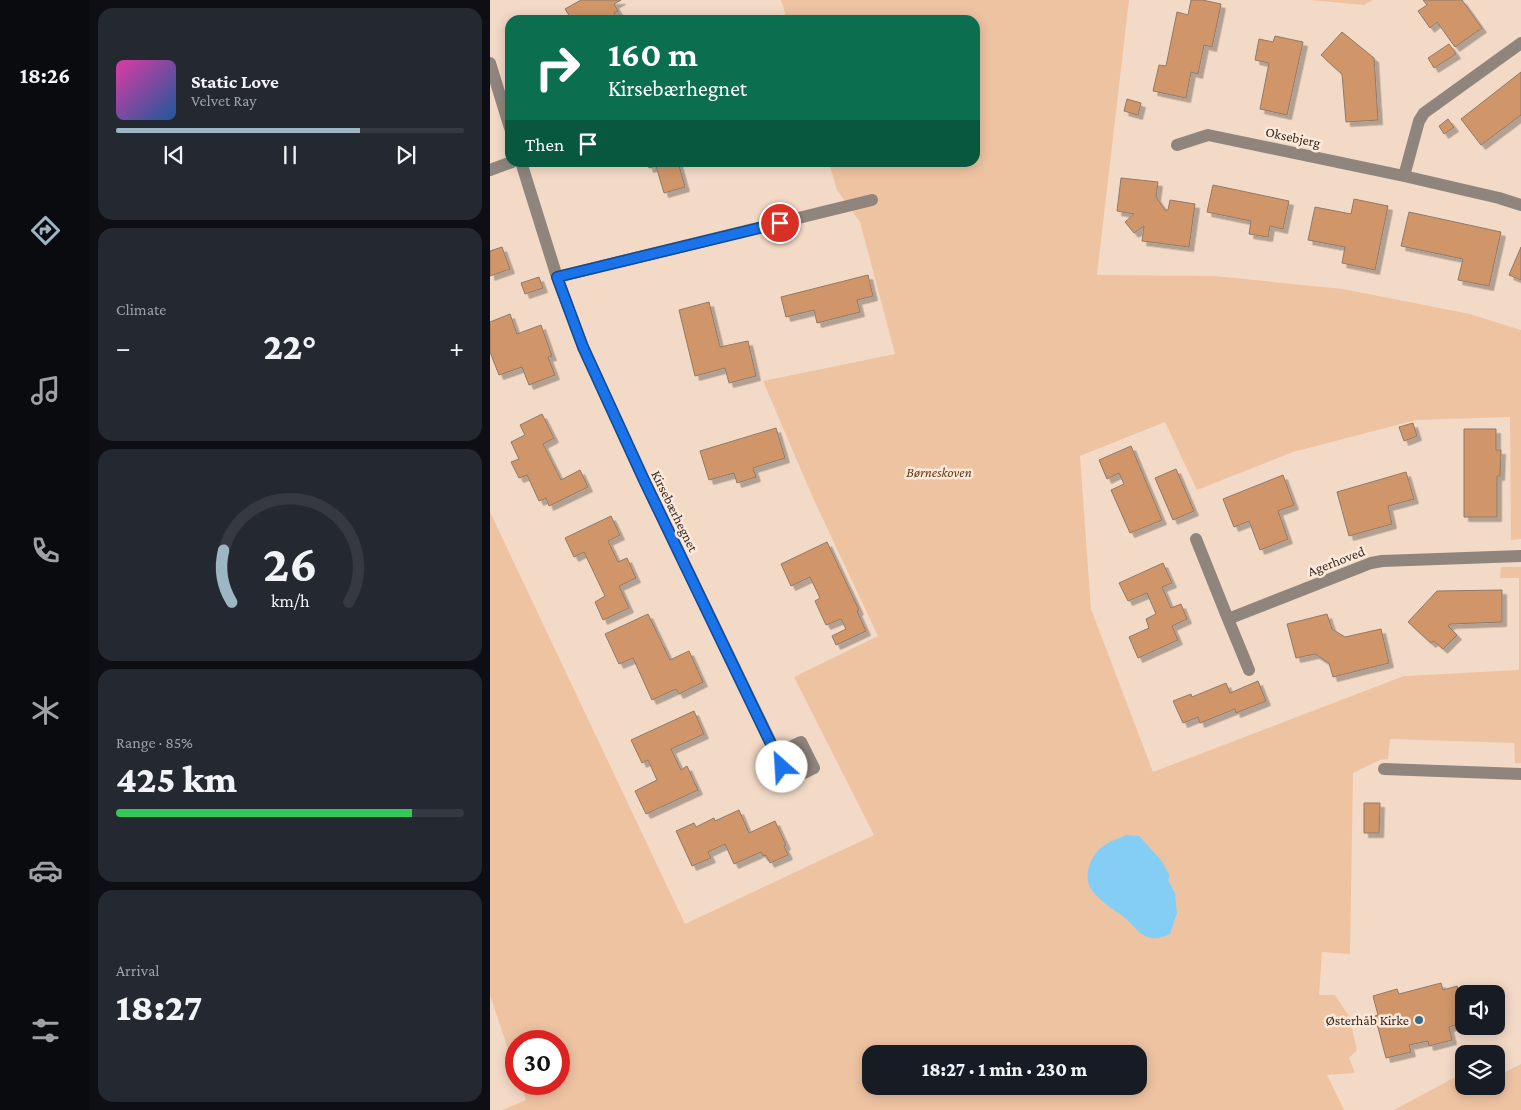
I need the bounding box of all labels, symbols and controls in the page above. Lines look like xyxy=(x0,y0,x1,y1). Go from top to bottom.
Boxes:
icon: right xyxy=(525,35,590,100)
text: 160 m xyxy=(608,35,698,74)
text: 18:26 xyxy=(20,63,70,88)
text: Static Love xyxy=(191,71,279,92)
text: Kirsebærhegnet xyxy=(608,76,747,101)
text: Velvet Ray xyxy=(191,92,257,109)
street label: Oksebjerg xyxy=(1264,123,1322,152)
icon: arrive xyxy=(574,130,602,158)
text: Then xyxy=(525,134,564,155)
icon: previous xyxy=(160,141,188,169)
icon: pause xyxy=(276,141,304,169)
icon: next xyxy=(392,141,420,169)
pin xyxy=(759,202,801,244)
icon: arrive xyxy=(766,209,794,237)
icon: directions xyxy=(28,213,63,248)
text: Climate xyxy=(116,301,166,318)
text: 22° xyxy=(263,325,317,367)
text: − xyxy=(116,332,131,363)
text: + xyxy=(449,332,464,363)
icon: music xyxy=(28,373,63,408)
park label: Børneskoven xyxy=(906,464,972,480)
street label: Kirsebærhegnet xyxy=(648,468,702,555)
icon: phone xyxy=(28,533,63,568)
text: 26 xyxy=(263,534,317,592)
street label: Agerhoved xyxy=(1305,543,1367,579)
text: km/h xyxy=(271,591,310,611)
icon: climate xyxy=(28,693,63,728)
text: Range · 85% xyxy=(116,734,193,751)
position arrow xyxy=(755,740,807,792)
text: 425 km xyxy=(116,758,237,800)
icon: car xyxy=(28,853,63,888)
text: Arrival xyxy=(116,962,160,979)
map controls xyxy=(1455,985,1505,1095)
button: sound xyxy=(1455,985,1505,1035)
text: 18:27 xyxy=(116,986,203,1028)
place label: Østerhåb Kirke xyxy=(1325,1012,1409,1028)
icon: filters xyxy=(28,1013,63,1048)
marker: Østerhåb Kirke xyxy=(1413,1014,1425,1026)
speed limit sign: 30 xyxy=(505,1030,570,1095)
button: layers xyxy=(1455,1045,1505,1095)
text: 18:27 · 1 min · 230 m xyxy=(922,1059,1087,1080)

